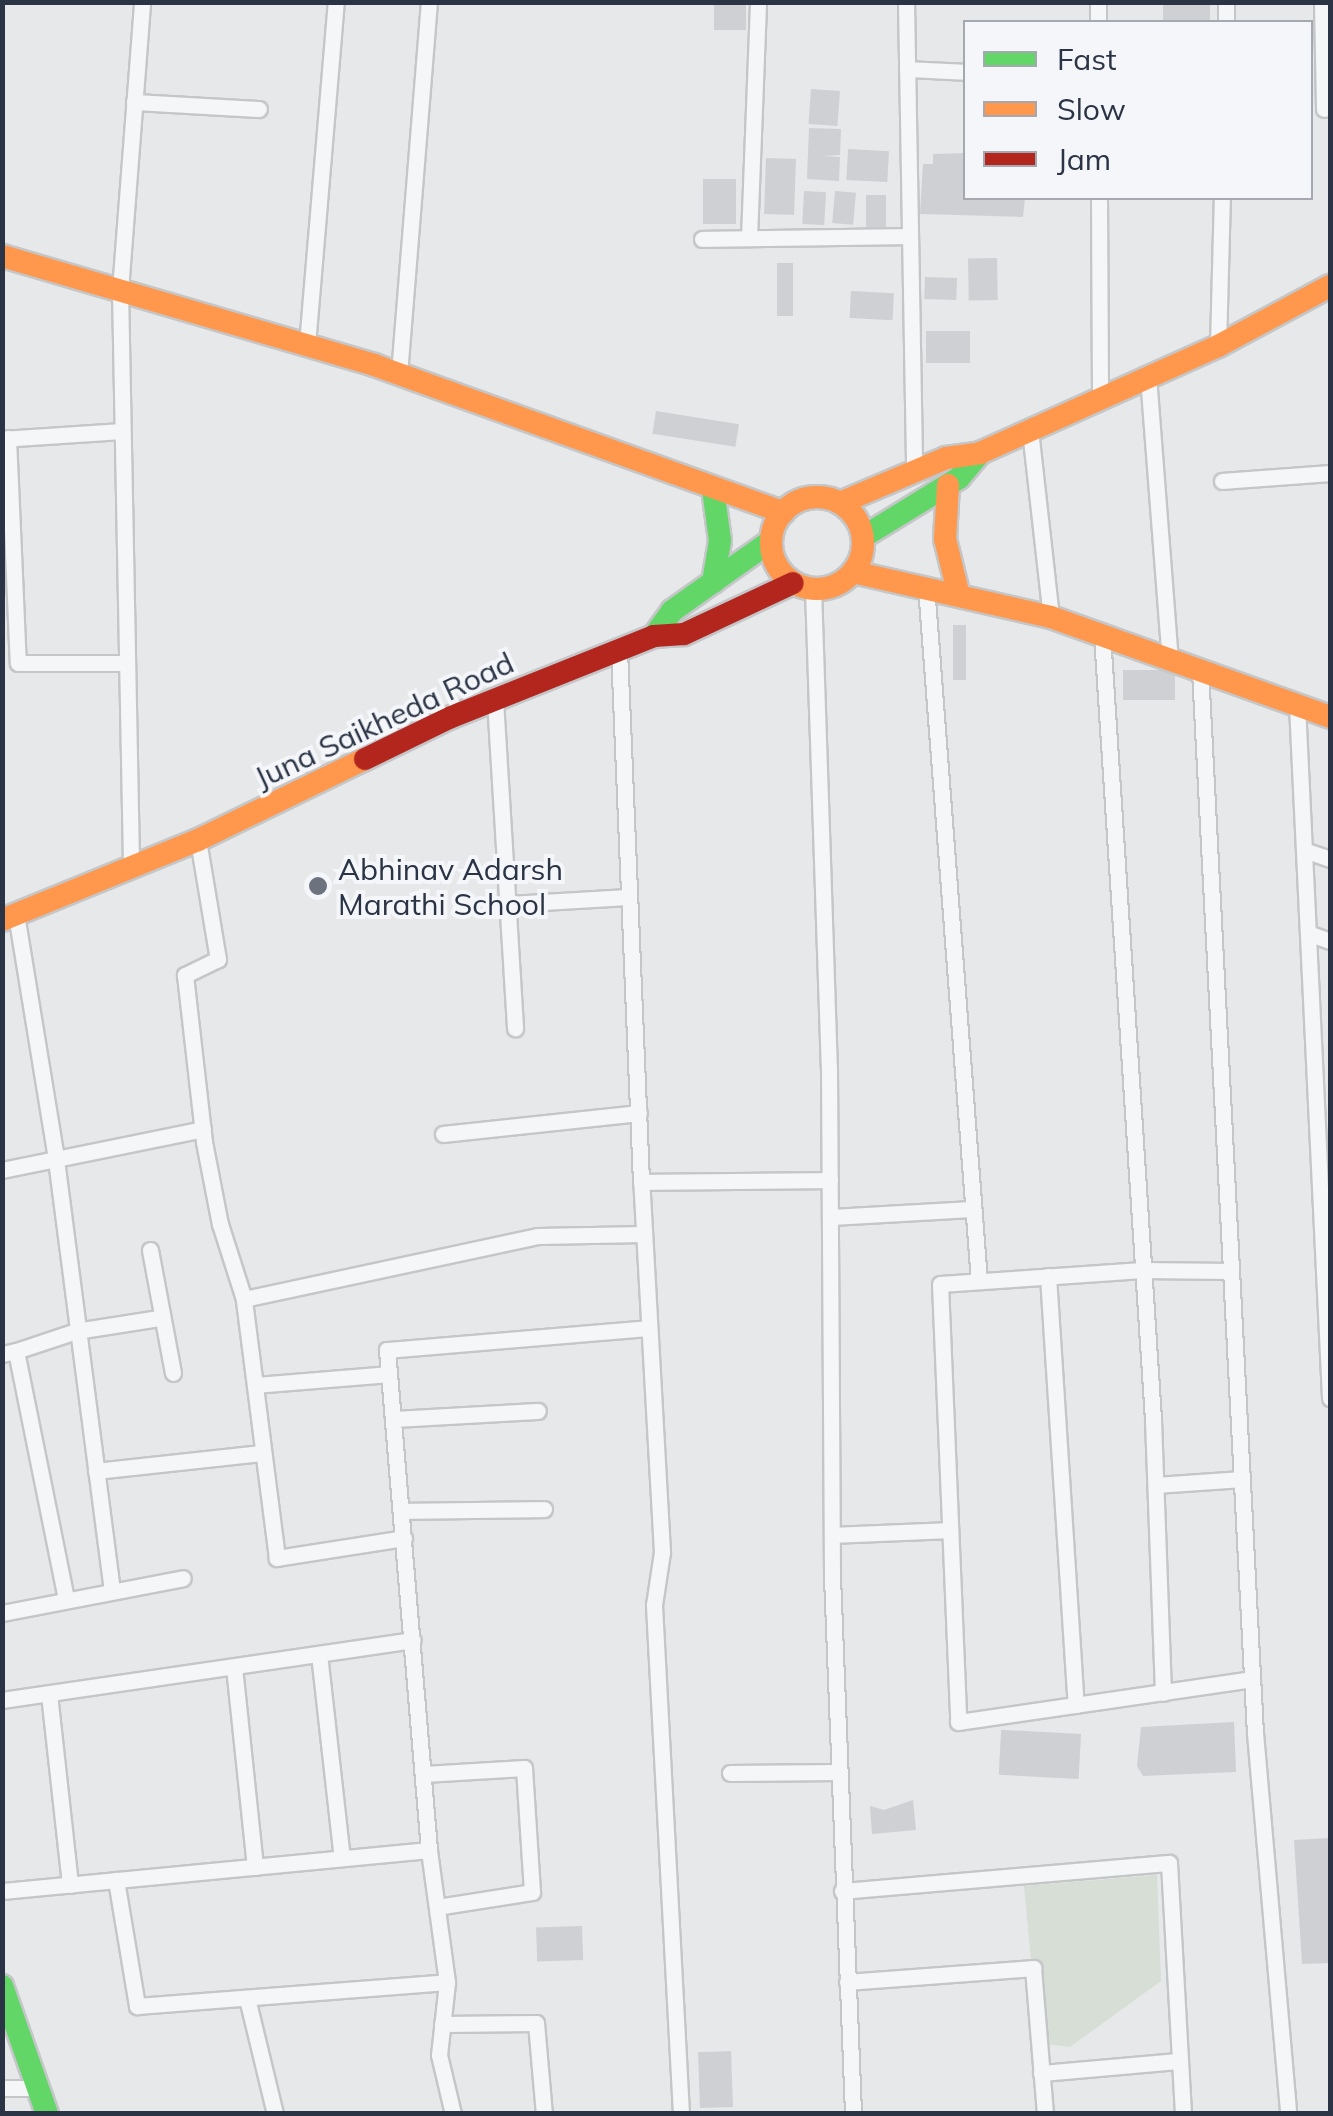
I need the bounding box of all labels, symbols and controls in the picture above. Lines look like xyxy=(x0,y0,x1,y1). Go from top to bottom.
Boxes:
legend xyxy=(963,20,1313,200)
text: Fast xyxy=(1057,40,1117,78)
text: Slow xyxy=(1057,90,1126,128)
text: Jam xyxy=(1057,140,1111,178)
street label: Juna Saikheda Road xyxy=(249,644,519,796)
place label: Abhinav Adarsh Marathi School xyxy=(338,851,563,922)
marker: Abhinav Adarsh Marathi School xyxy=(307,875,329,897)

